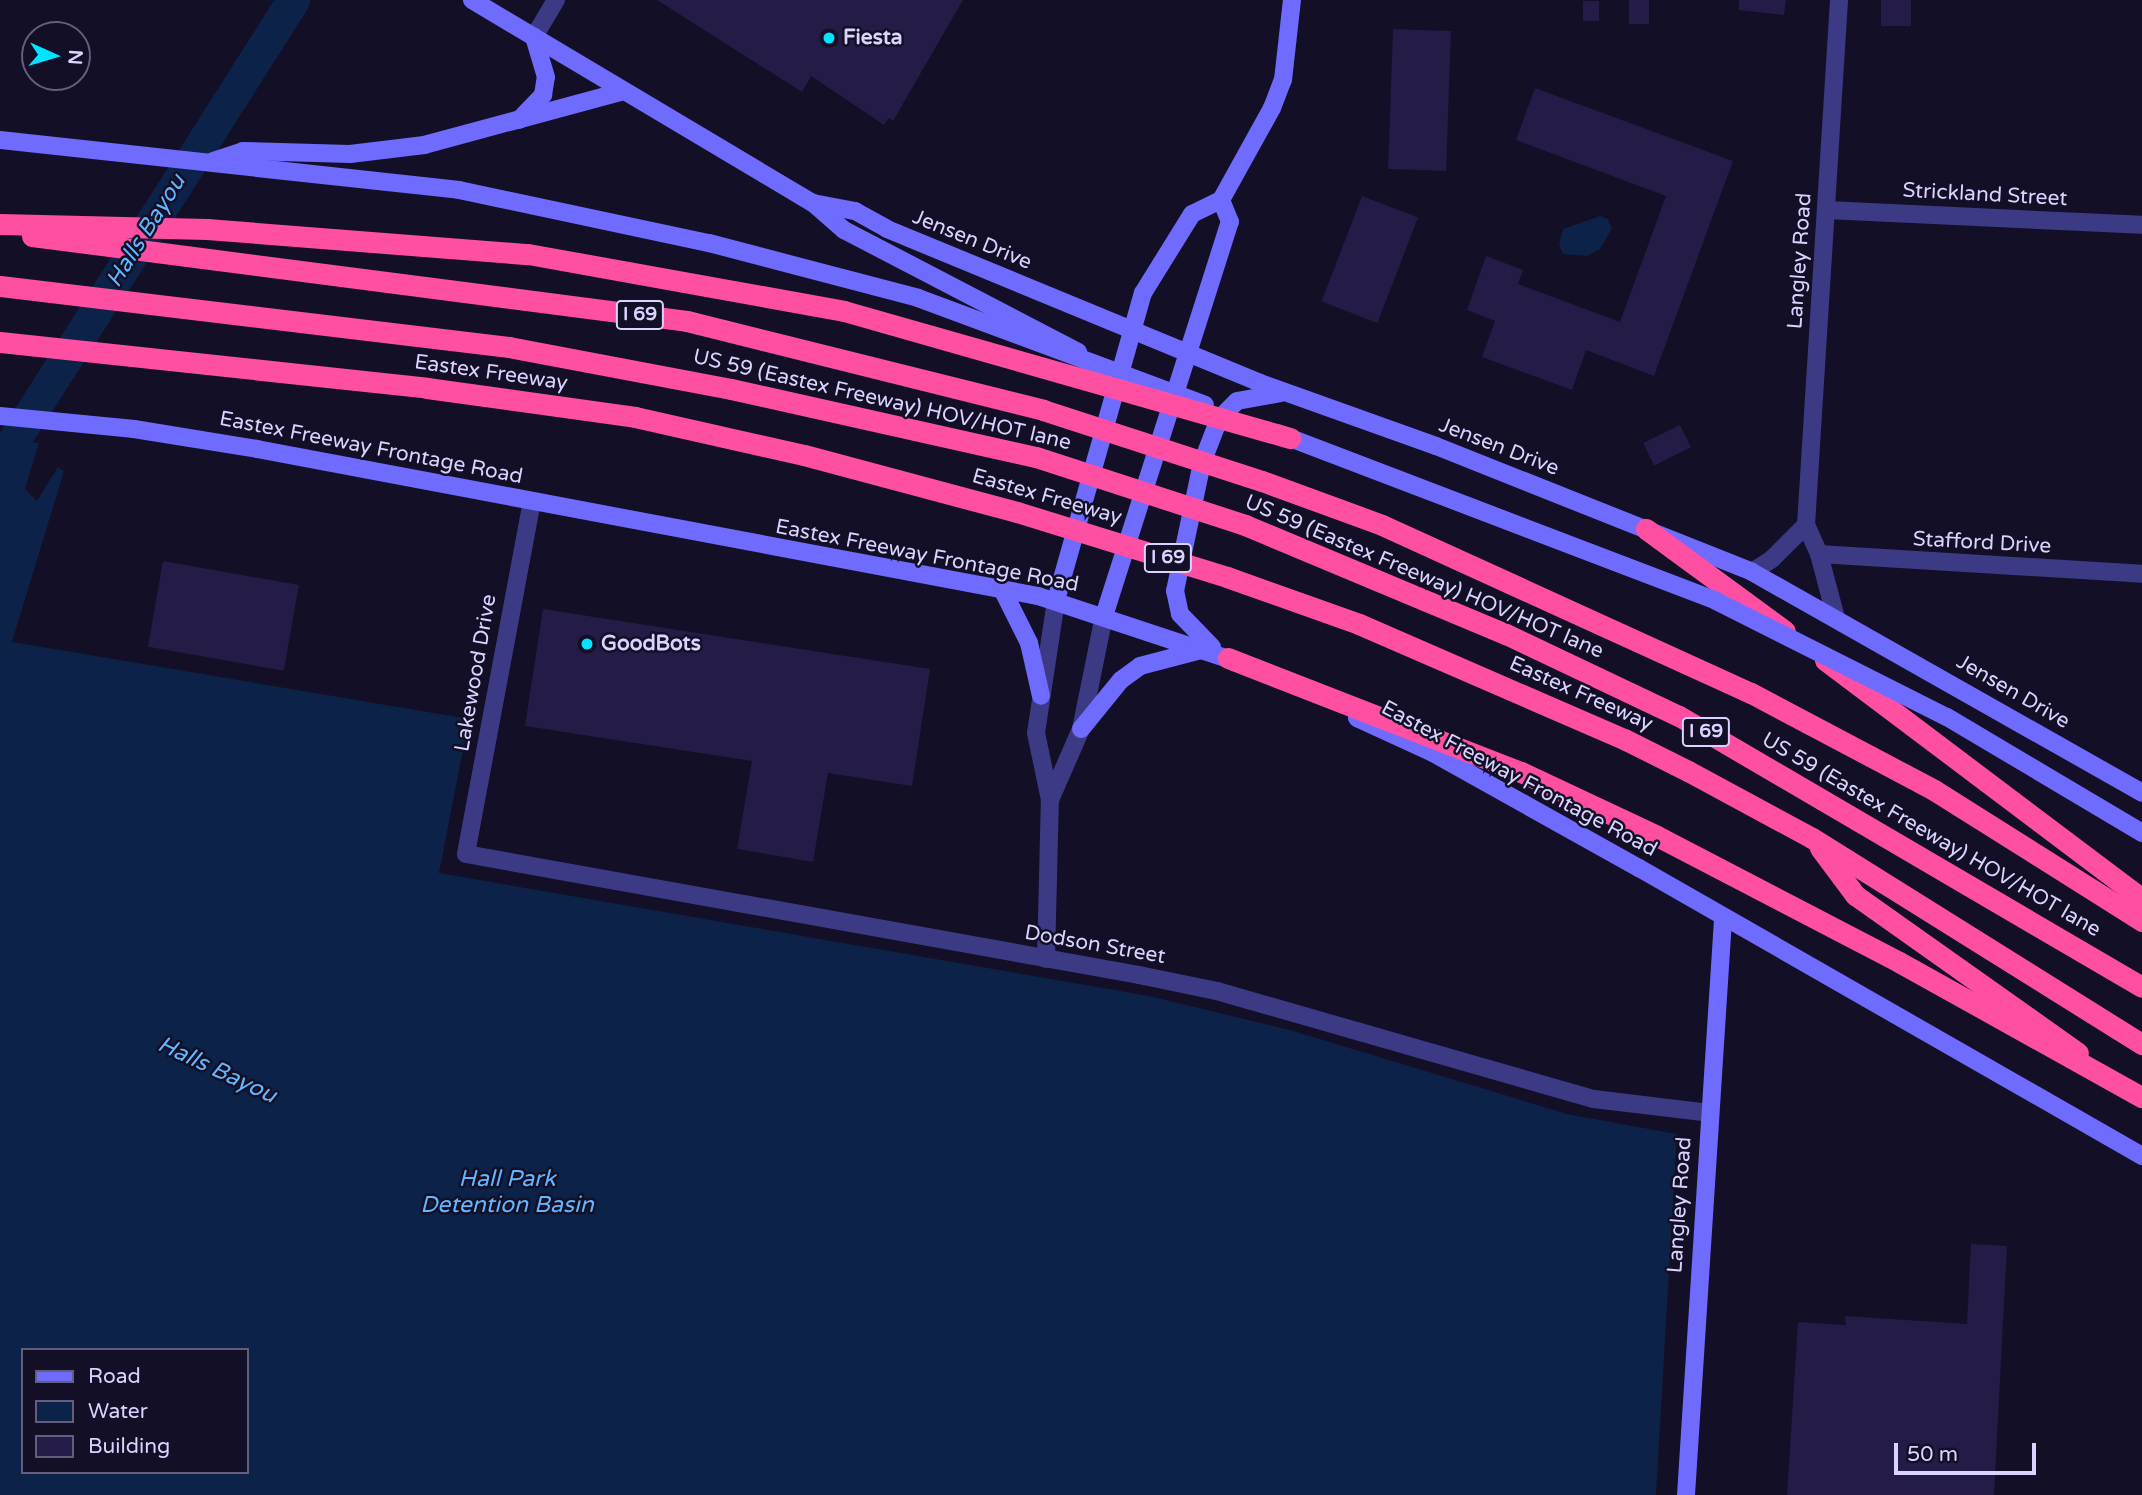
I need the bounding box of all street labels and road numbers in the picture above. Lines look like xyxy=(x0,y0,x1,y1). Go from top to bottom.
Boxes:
street label: Strickland Street xyxy=(1902,178,2068,212)
street label: Langley Road xyxy=(1783,192,1817,330)
street label: Jensen Drive xyxy=(909,205,1035,275)
road number: I 69 xyxy=(616,300,664,330)
street label: US 59 (Eastex Freeway) HOV/HOT lane xyxy=(691,344,1073,456)
street label: Eastex Freeway xyxy=(413,350,569,396)
street label: Eastex Freeway Frontage Road xyxy=(217,406,525,490)
street label: Jensen Drive xyxy=(1435,413,1563,481)
street label: Eastex Freeway xyxy=(969,464,1125,530)
street label: US 59 (Eastex Freeway) HOV/HOT lane xyxy=(1241,490,1607,664)
street label: Eastex Freeway Frontage Road xyxy=(773,514,1081,598)
street label: Stafford Drive xyxy=(1912,527,2052,559)
road number: I 69 xyxy=(1144,542,1192,573)
street label: Lakewood Drive xyxy=(450,592,502,754)
street label: Jensen Drive xyxy=(1952,649,2074,735)
street label: Eastex Freeway xyxy=(1505,651,1657,737)
street label: Eastex Freeway Frontage Road xyxy=(1377,695,1661,863)
road number: I 69 xyxy=(1682,716,1730,748)
street label: US 59 (Eastex Freeway) HOV/HOT lane xyxy=(1757,727,2105,943)
street label: Dodson Street xyxy=(1023,920,1167,970)
street label: Langley Road xyxy=(1663,1136,1697,1274)

